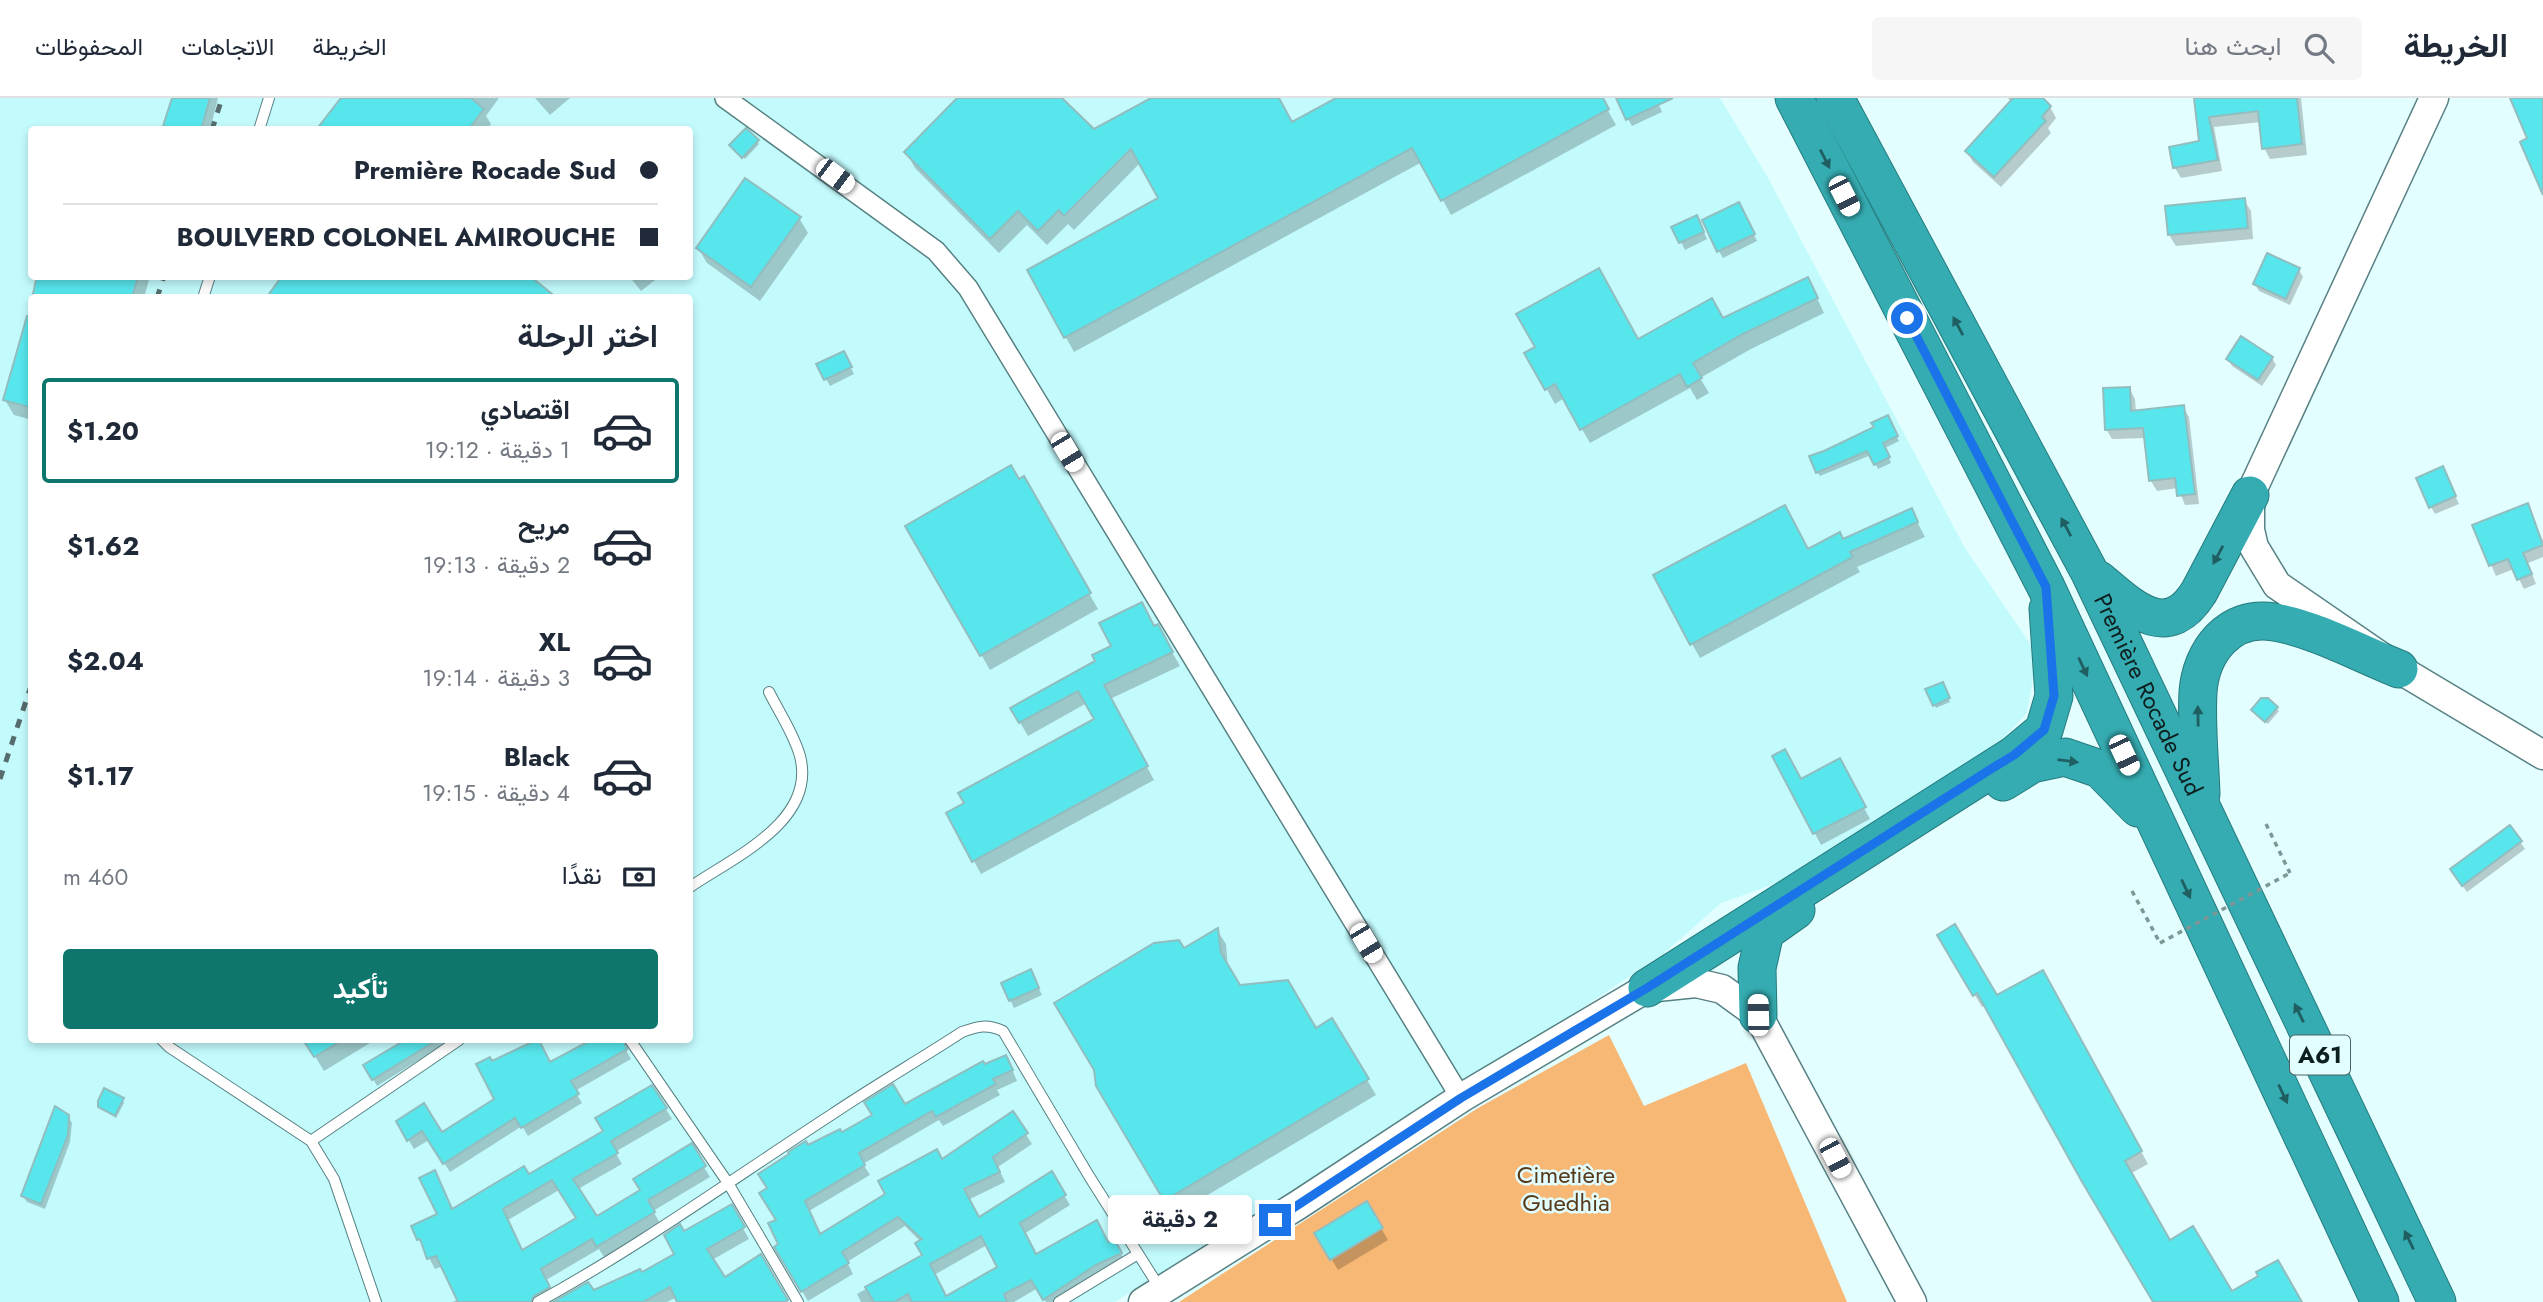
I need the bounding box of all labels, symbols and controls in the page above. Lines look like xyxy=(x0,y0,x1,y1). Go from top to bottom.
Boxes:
search box xyxy=(1872,17,2362,80)
text: الخريطة xyxy=(2404,22,2508,69)
text: ابحث هنا xyxy=(2185,27,2282,65)
text: المحفوظات xyxy=(35,29,143,64)
text: الاتجاهات xyxy=(181,29,274,64)
text: الخريطة xyxy=(312,29,387,64)
icon: search xyxy=(2300,29,2338,67)
one-way arrow xyxy=(1820,149,1831,169)
text: Première Rocade Sud xyxy=(354,151,616,189)
car xyxy=(812,155,859,197)
car xyxy=(1826,173,1863,219)
text: BOULVERD COLONEL AMIROUCHE xyxy=(177,218,616,256)
route start xyxy=(1891,302,1923,334)
text: اختر الرحلة xyxy=(517,313,658,359)
one-way arrow xyxy=(1952,317,1964,336)
text: اقتصادي xyxy=(481,391,570,429)
icon: car xyxy=(591,399,654,462)
text: $1.20 xyxy=(67,412,139,450)
car xyxy=(1048,429,1087,475)
text: 1 دقيقة · 19:12 xyxy=(425,433,570,467)
text: مريح xyxy=(518,506,570,544)
icon: car xyxy=(591,514,654,577)
one-way arrow xyxy=(2060,517,2071,537)
text: $1.62 xyxy=(67,527,139,565)
one-way arrow xyxy=(2213,545,2224,565)
text: 2 دقيقة · 19:13 xyxy=(423,548,570,582)
street label: Première Rocade Sud xyxy=(2085,588,2212,801)
text: XL xyxy=(538,623,570,661)
icon: car xyxy=(591,629,654,692)
text: $2.04 xyxy=(67,642,144,680)
one-way arrow xyxy=(2077,657,2089,677)
text: 3 دقيقة · 19:14 xyxy=(422,661,570,695)
one-way arrow xyxy=(2192,705,2204,727)
car xyxy=(2106,732,2143,778)
text: Black xyxy=(504,738,570,776)
icon: car xyxy=(591,744,654,807)
one-way arrow xyxy=(2057,755,2079,766)
text: $1.17 xyxy=(67,757,134,795)
text: 4 دقيقة · 19:15 xyxy=(422,776,570,810)
text: نقدًا xyxy=(562,856,602,894)
icon: cash xyxy=(620,858,658,896)
text: 460 m xyxy=(63,860,128,894)
one-way arrow xyxy=(2181,878,2192,899)
car xyxy=(1347,920,1386,966)
button: تأكيد xyxy=(63,949,658,1029)
car xyxy=(1748,994,1769,1036)
one-way arrow xyxy=(2294,1003,2305,1023)
road number: A61 xyxy=(2290,1036,2350,1074)
one-way arrow xyxy=(2278,1084,2289,1104)
car xyxy=(1816,1135,1855,1181)
park label: Cimetière Guedhia xyxy=(1517,1157,1615,1220)
callout: 2 دقيقة xyxy=(1107,1196,1250,1244)
text: 2 دقيقة xyxy=(1142,1202,1218,1236)
route end xyxy=(1259,1204,1291,1236)
one-way arrow xyxy=(2403,1230,2414,1250)

